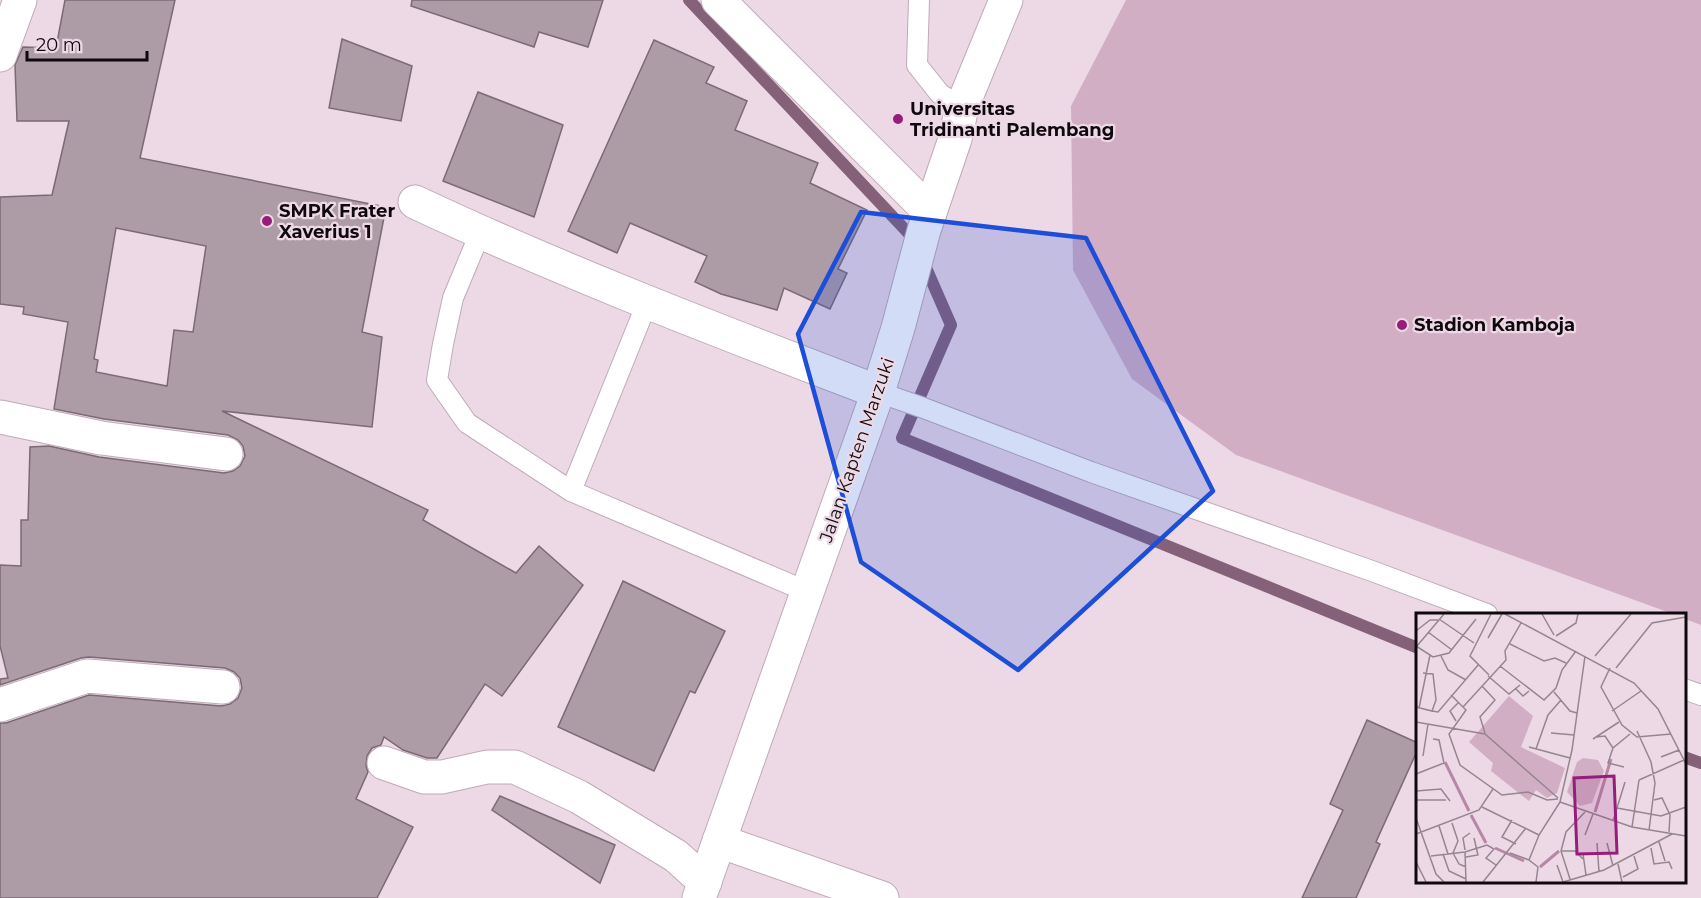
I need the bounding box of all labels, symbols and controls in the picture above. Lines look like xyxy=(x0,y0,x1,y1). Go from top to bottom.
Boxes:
scale bar xyxy=(27,24,147,62)
text: 20 m xyxy=(36,34,82,56)
place label: Universitas Tridinanti Palembang xyxy=(910,98,1114,141)
marker: Universitas Tridinanti Palembang xyxy=(891,112,905,126)
place label: SMPK Frater Xaverius 1 xyxy=(279,200,395,243)
marker: SMPK Frater Xaverius 1 xyxy=(260,214,274,228)
place label: Stadion Kamboja xyxy=(1414,314,1575,336)
marker: Stadion Kamboja xyxy=(1395,318,1409,332)
street label: Jalan Kapten Marzuki xyxy=(815,355,899,546)
inset map xyxy=(1416,613,1686,883)

